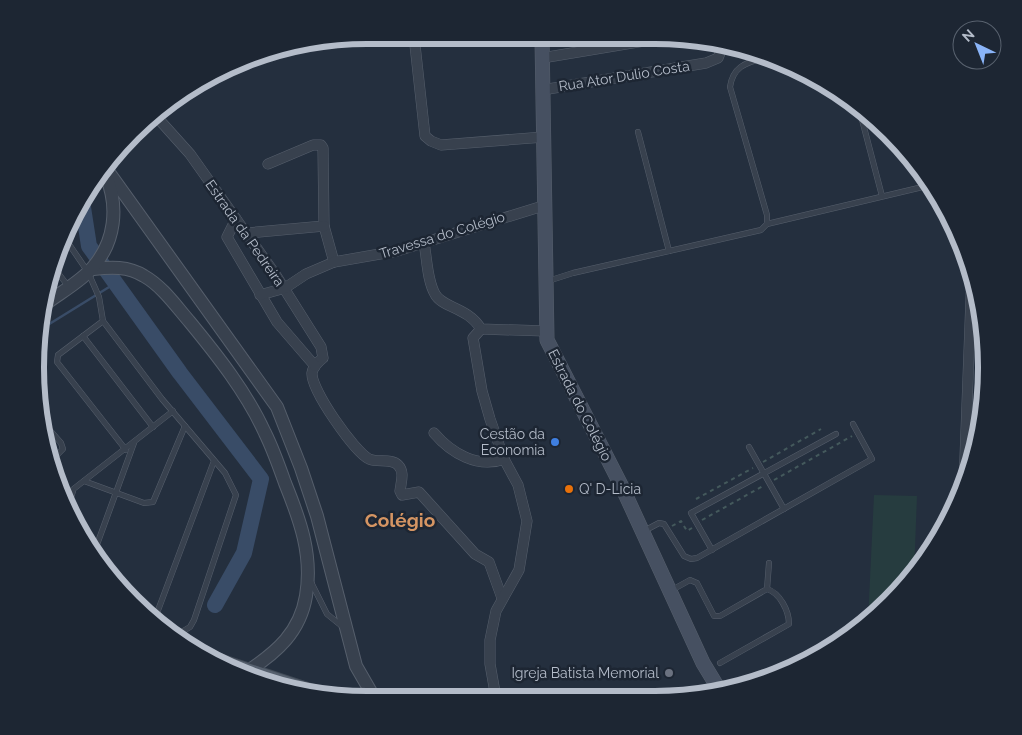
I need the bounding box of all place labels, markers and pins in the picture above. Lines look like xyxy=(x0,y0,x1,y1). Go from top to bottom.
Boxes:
place label: Cestão da Economia xyxy=(480,426,545,458)
marker: Cestão da Economia xyxy=(549,436,561,448)
place label: Q' D-Licia xyxy=(579,481,641,497)
marker: Q' D-Licia xyxy=(563,483,575,495)
place label: Igreja Batista Memorial xyxy=(511,665,659,681)
marker: Igreja Batista Memorial xyxy=(663,667,675,679)

